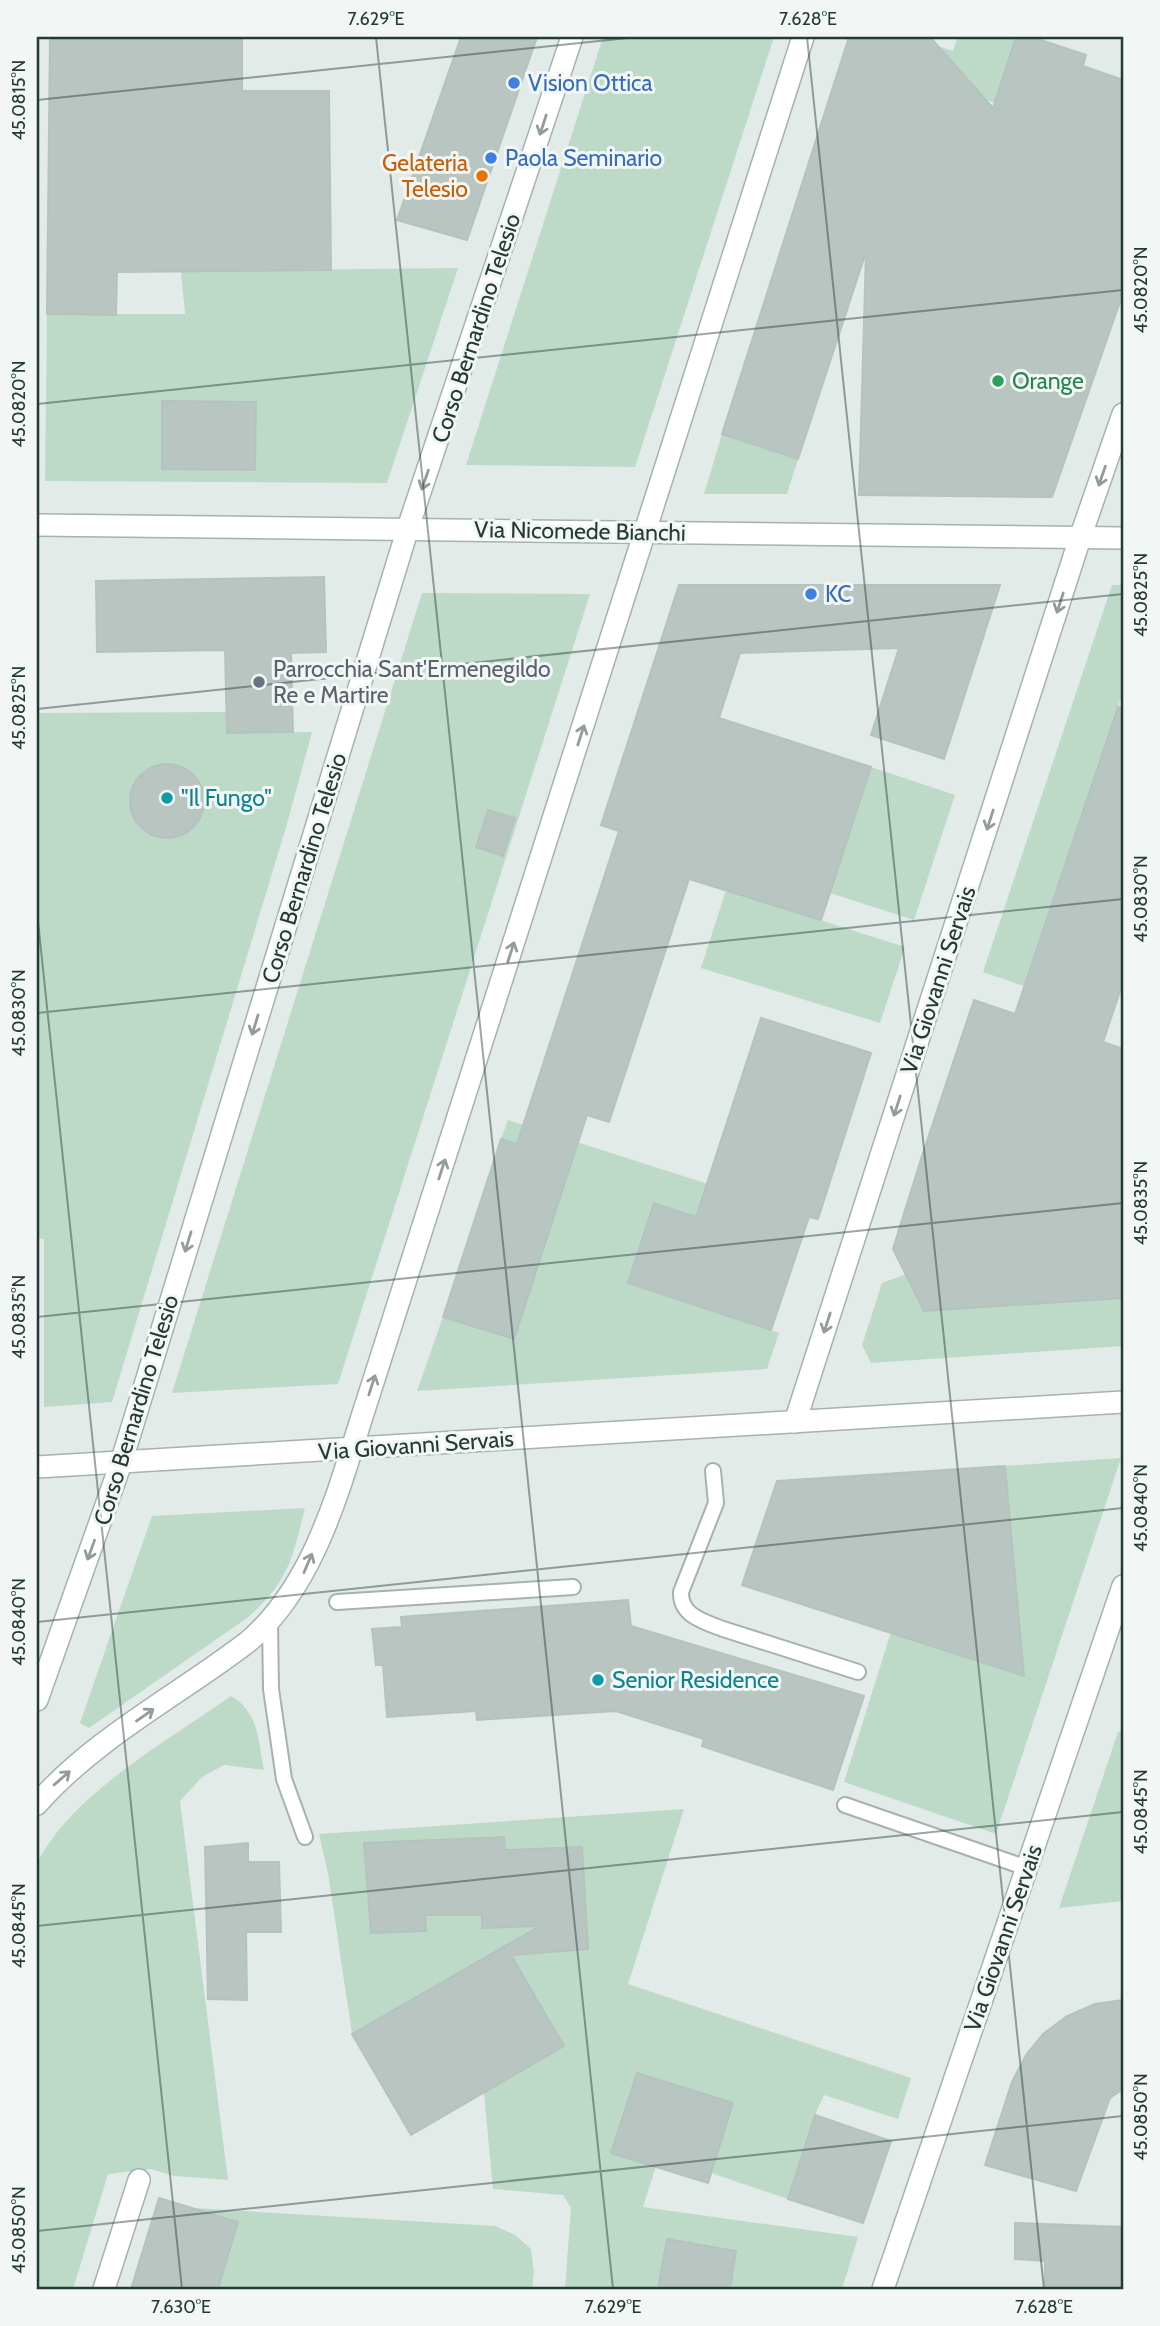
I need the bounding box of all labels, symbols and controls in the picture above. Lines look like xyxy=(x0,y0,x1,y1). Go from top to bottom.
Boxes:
text: 7.629°E xyxy=(347,8,405,30)
text: 7.628°E xyxy=(779,8,837,30)
text: 45.0815°N xyxy=(8,60,30,140)
place label: Vision Ottica xyxy=(528,69,653,97)
marker: Vision Ottica xyxy=(506,75,522,91)
one-way arrow xyxy=(536,113,548,135)
place label: Paola Seminario xyxy=(505,144,662,172)
place label: Gelateria Telesio xyxy=(382,149,468,203)
marker: Paola Seminario xyxy=(483,150,499,166)
marker: Gelateria Telesio xyxy=(474,168,490,184)
street label: Corso Bernardino Telesio xyxy=(426,210,526,446)
text: 45.0820°N xyxy=(1130,247,1152,333)
text: 45.0820°N xyxy=(8,361,30,447)
place label: Orange xyxy=(1012,367,1084,395)
marker: Orange xyxy=(990,373,1006,389)
one-way arrow xyxy=(1094,464,1107,486)
one-way arrow xyxy=(418,469,430,491)
street label: Via Nicomede Bianchi xyxy=(474,515,686,547)
text: 45.0825°N xyxy=(1130,553,1152,637)
place label: KC xyxy=(825,580,852,608)
marker: KC xyxy=(803,586,819,602)
one-way arrow xyxy=(1053,592,1065,614)
place label: Parrocchia Sant'Ermenegildo Re e Martire xyxy=(273,655,551,709)
text: 45.0825°N xyxy=(8,666,30,750)
marker: Parrocchia Sant'Ermenegildo Re e Martire xyxy=(251,674,267,690)
one-way arrow xyxy=(575,725,588,747)
street label: Corso Bernardino Telesio xyxy=(256,749,352,987)
place label: "Il Fungo" xyxy=(181,784,272,812)
marker: "Il Fungo" xyxy=(159,790,175,806)
one-way arrow xyxy=(983,809,996,831)
text: 45.0830°N xyxy=(1130,855,1152,943)
street label: Via Giovanni Servais xyxy=(894,883,982,1077)
one-way arrow xyxy=(505,941,518,963)
text: 45.0830°N xyxy=(8,969,30,1057)
one-way arrow xyxy=(247,1013,260,1035)
one-way arrow xyxy=(890,1095,903,1117)
one-way arrow xyxy=(436,1158,449,1180)
text: 45.0835°N xyxy=(1130,1161,1152,1245)
one-way arrow xyxy=(180,1231,193,1253)
text: 45.0835°N xyxy=(8,1275,30,1359)
street label: Corso Bernardino Telesio xyxy=(88,1291,184,1529)
one-way arrow xyxy=(820,1311,832,1333)
one-way arrow xyxy=(366,1374,379,1396)
street label: Via Giovanni Servais xyxy=(317,1424,515,1466)
text: 45.0840°N xyxy=(1130,1464,1152,1552)
one-way arrow xyxy=(84,1539,97,1561)
one-way arrow xyxy=(303,1552,316,1574)
text: 45.0840°N xyxy=(8,1578,30,1666)
place label: Senior Residence xyxy=(612,1666,779,1694)
marker: Senior Residence xyxy=(590,1672,606,1688)
one-way arrow xyxy=(135,1708,154,1722)
text: 45.0845°N xyxy=(1130,1769,1152,1855)
one-way arrow xyxy=(53,1770,71,1786)
street label: Via Giovanni Servais xyxy=(958,1841,1048,2035)
text: 45.0845°N xyxy=(8,1883,30,1969)
text: 45.0850°N xyxy=(1130,2073,1152,2161)
text: 45.0850°N xyxy=(8,2186,30,2274)
text: 7.630°E xyxy=(151,2296,211,2318)
text: 7.629°E xyxy=(584,2296,642,2318)
text: 7.628°E xyxy=(1015,2296,1073,2318)

